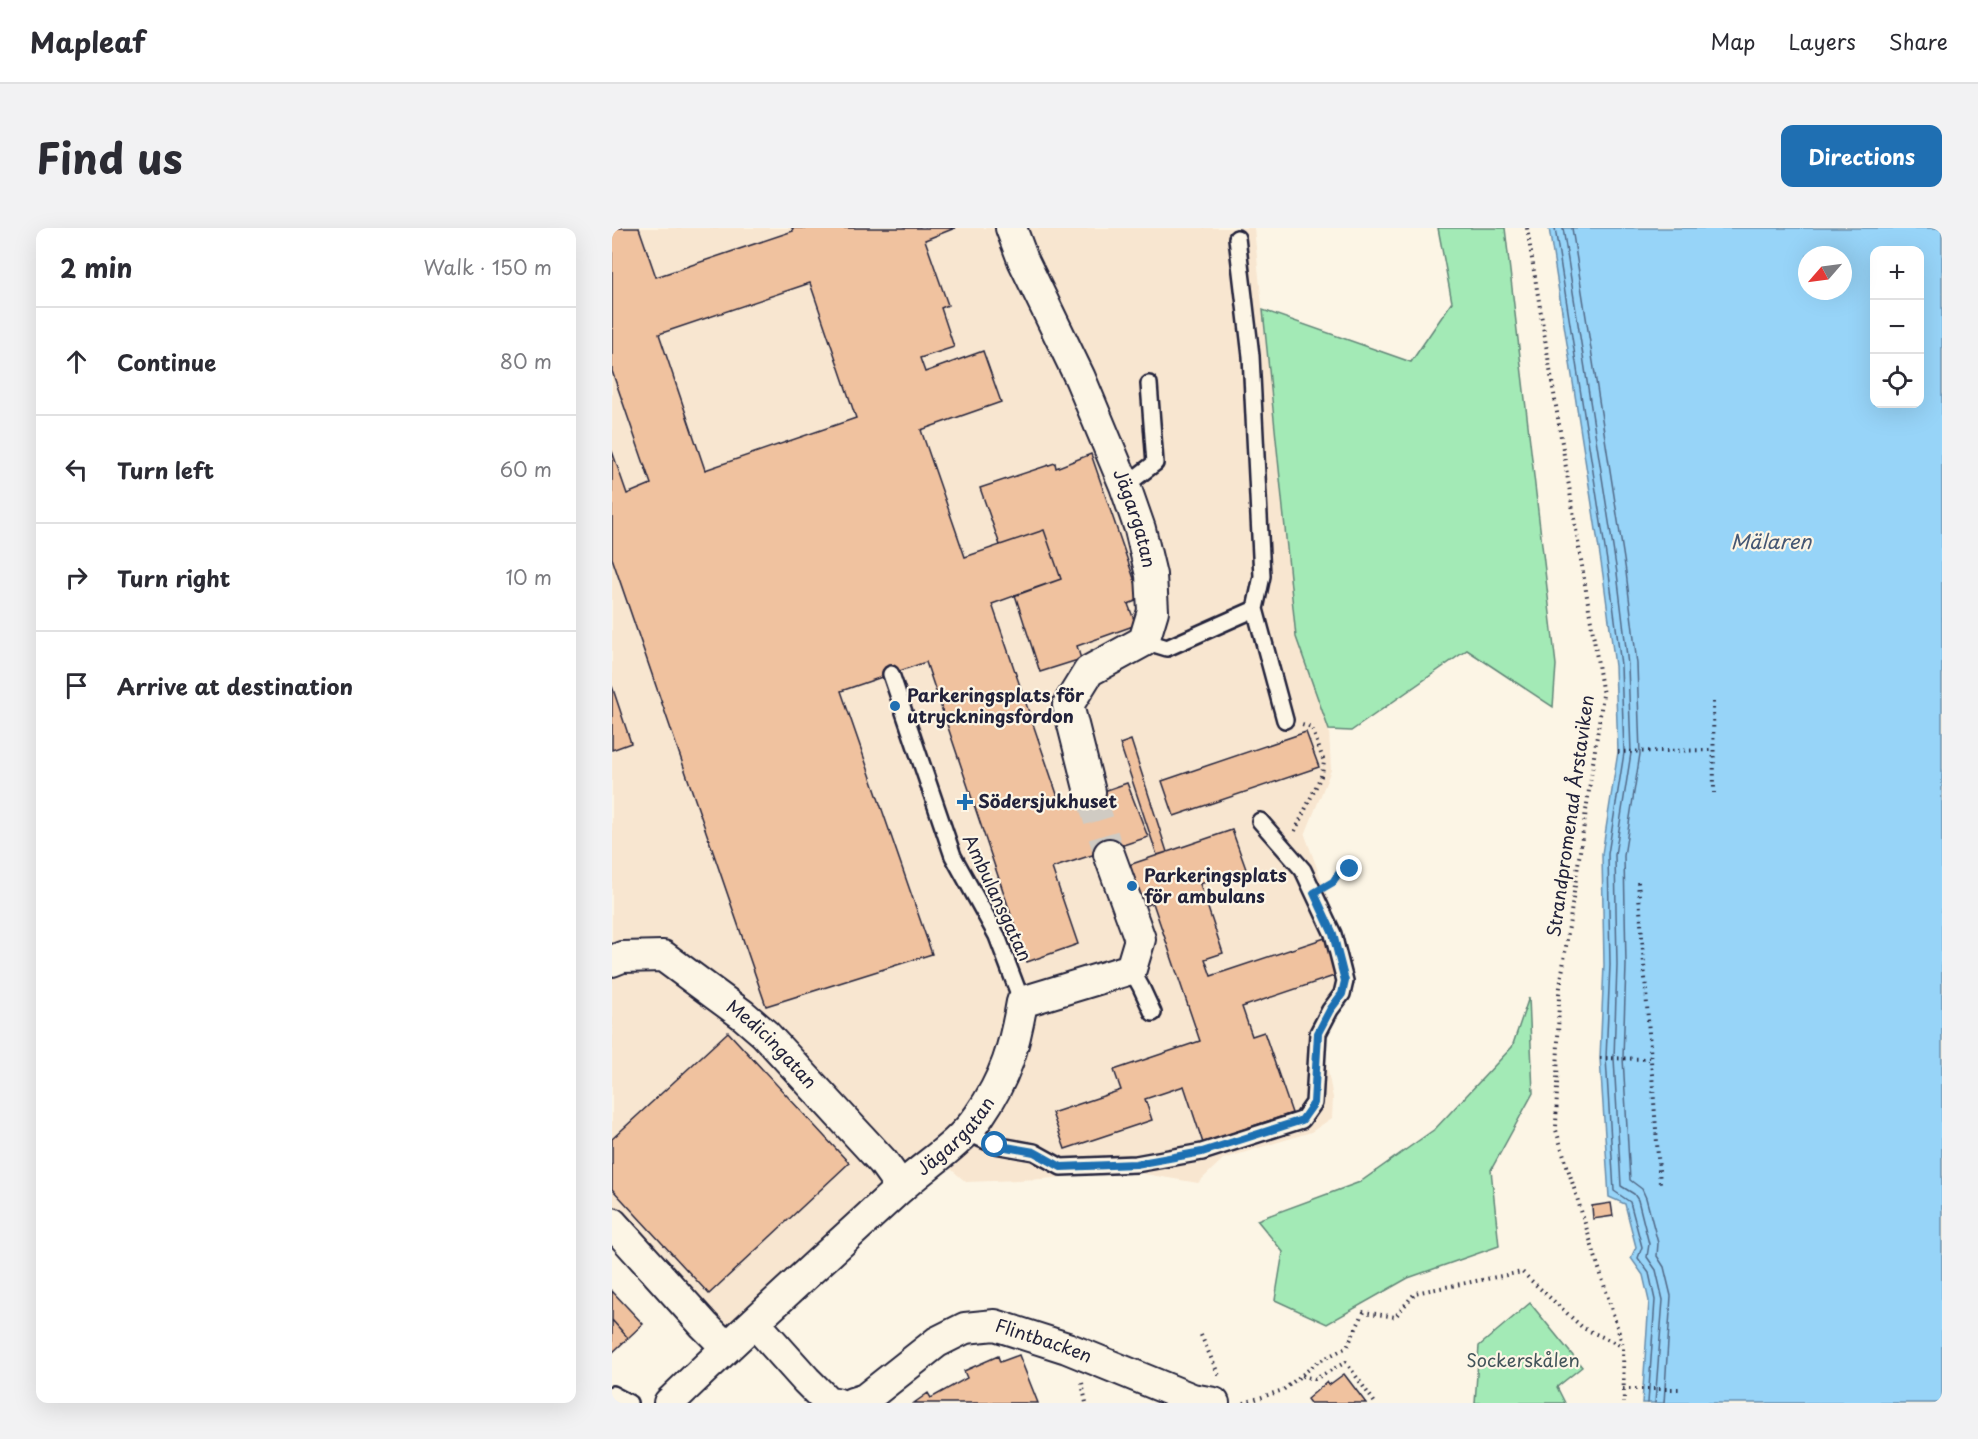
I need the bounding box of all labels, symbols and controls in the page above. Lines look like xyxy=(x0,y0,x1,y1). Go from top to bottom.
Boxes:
text: Mapleaf xyxy=(30,20,146,63)
text: Map xyxy=(1711,25,1755,57)
text: Layers xyxy=(1788,25,1856,57)
text: Share xyxy=(1889,25,1948,57)
text: Find us xyxy=(36,125,183,188)
button: Directions xyxy=(1781,125,1942,187)
north arrow xyxy=(1798,246,1852,300)
map controls xyxy=(1870,246,1924,408)
button: + xyxy=(1870,246,1924,300)
text: 2 min xyxy=(60,248,133,287)
text: Walk · 150 m xyxy=(423,252,552,282)
button: − xyxy=(1870,300,1924,354)
icon: ahead xyxy=(60,345,93,378)
text: Continue xyxy=(117,345,216,378)
text: 80 m xyxy=(500,346,552,376)
button: locate xyxy=(1870,354,1924,408)
icon: left xyxy=(60,453,93,486)
text: Turn left xyxy=(117,453,214,486)
text: 60 m xyxy=(500,454,552,484)
street label: Jägargatan xyxy=(1107,464,1164,570)
water label: Mälaren xyxy=(1731,526,1812,556)
icon: right xyxy=(60,561,93,594)
text: Turn right xyxy=(117,561,230,594)
text: 10 m xyxy=(505,562,552,592)
icon: arrive xyxy=(60,669,93,702)
text: Arrive at destination xyxy=(117,669,353,702)
place label: Parkeringsplats för utryckningsfordon xyxy=(907,681,1085,729)
street label: Strandpromenad Årstaviken xyxy=(1539,693,1600,939)
marker: Parkeringsplats för utryckningsfordon xyxy=(888,699,902,713)
place label: Södersjukhuset xyxy=(978,787,1117,814)
marker: Södersjukhuset xyxy=(956,793,974,811)
street label: Ambulansgatan xyxy=(957,829,1040,965)
route end xyxy=(1336,855,1362,881)
place label: Parkeringsplats för ambulans xyxy=(1144,861,1287,909)
marker: Parkeringsplats för ambulans xyxy=(1125,879,1139,893)
street label: Medicingatan xyxy=(721,992,824,1094)
street label: Jägargatan xyxy=(910,1091,1000,1181)
route start xyxy=(981,1131,1007,1157)
street label: Flintbacken xyxy=(992,1311,1097,1369)
park label: Sockerskålen xyxy=(1466,1346,1580,1373)

